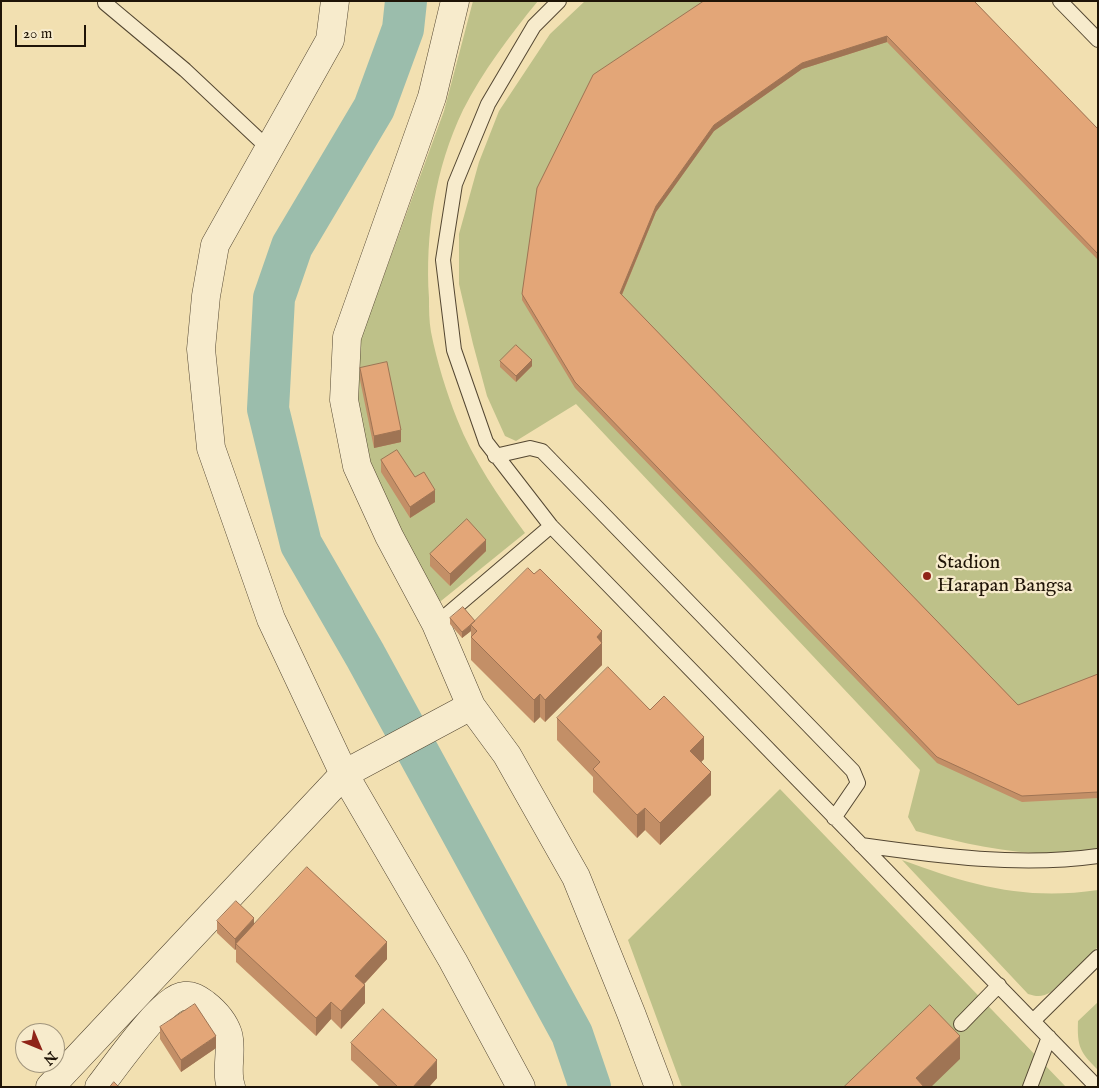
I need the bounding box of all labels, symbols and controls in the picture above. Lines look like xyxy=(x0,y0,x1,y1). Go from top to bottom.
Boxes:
scale bar xyxy=(18,15,89,47)
text: 20 m xyxy=(23,24,52,43)
place label: Stadion Harapan Bangsa xyxy=(937,552,1072,599)
marker: Stadion Harapan Bangsa xyxy=(921,570,933,582)
north arrow xyxy=(15,1023,65,1073)
text: N xyxy=(39,1047,61,1069)

